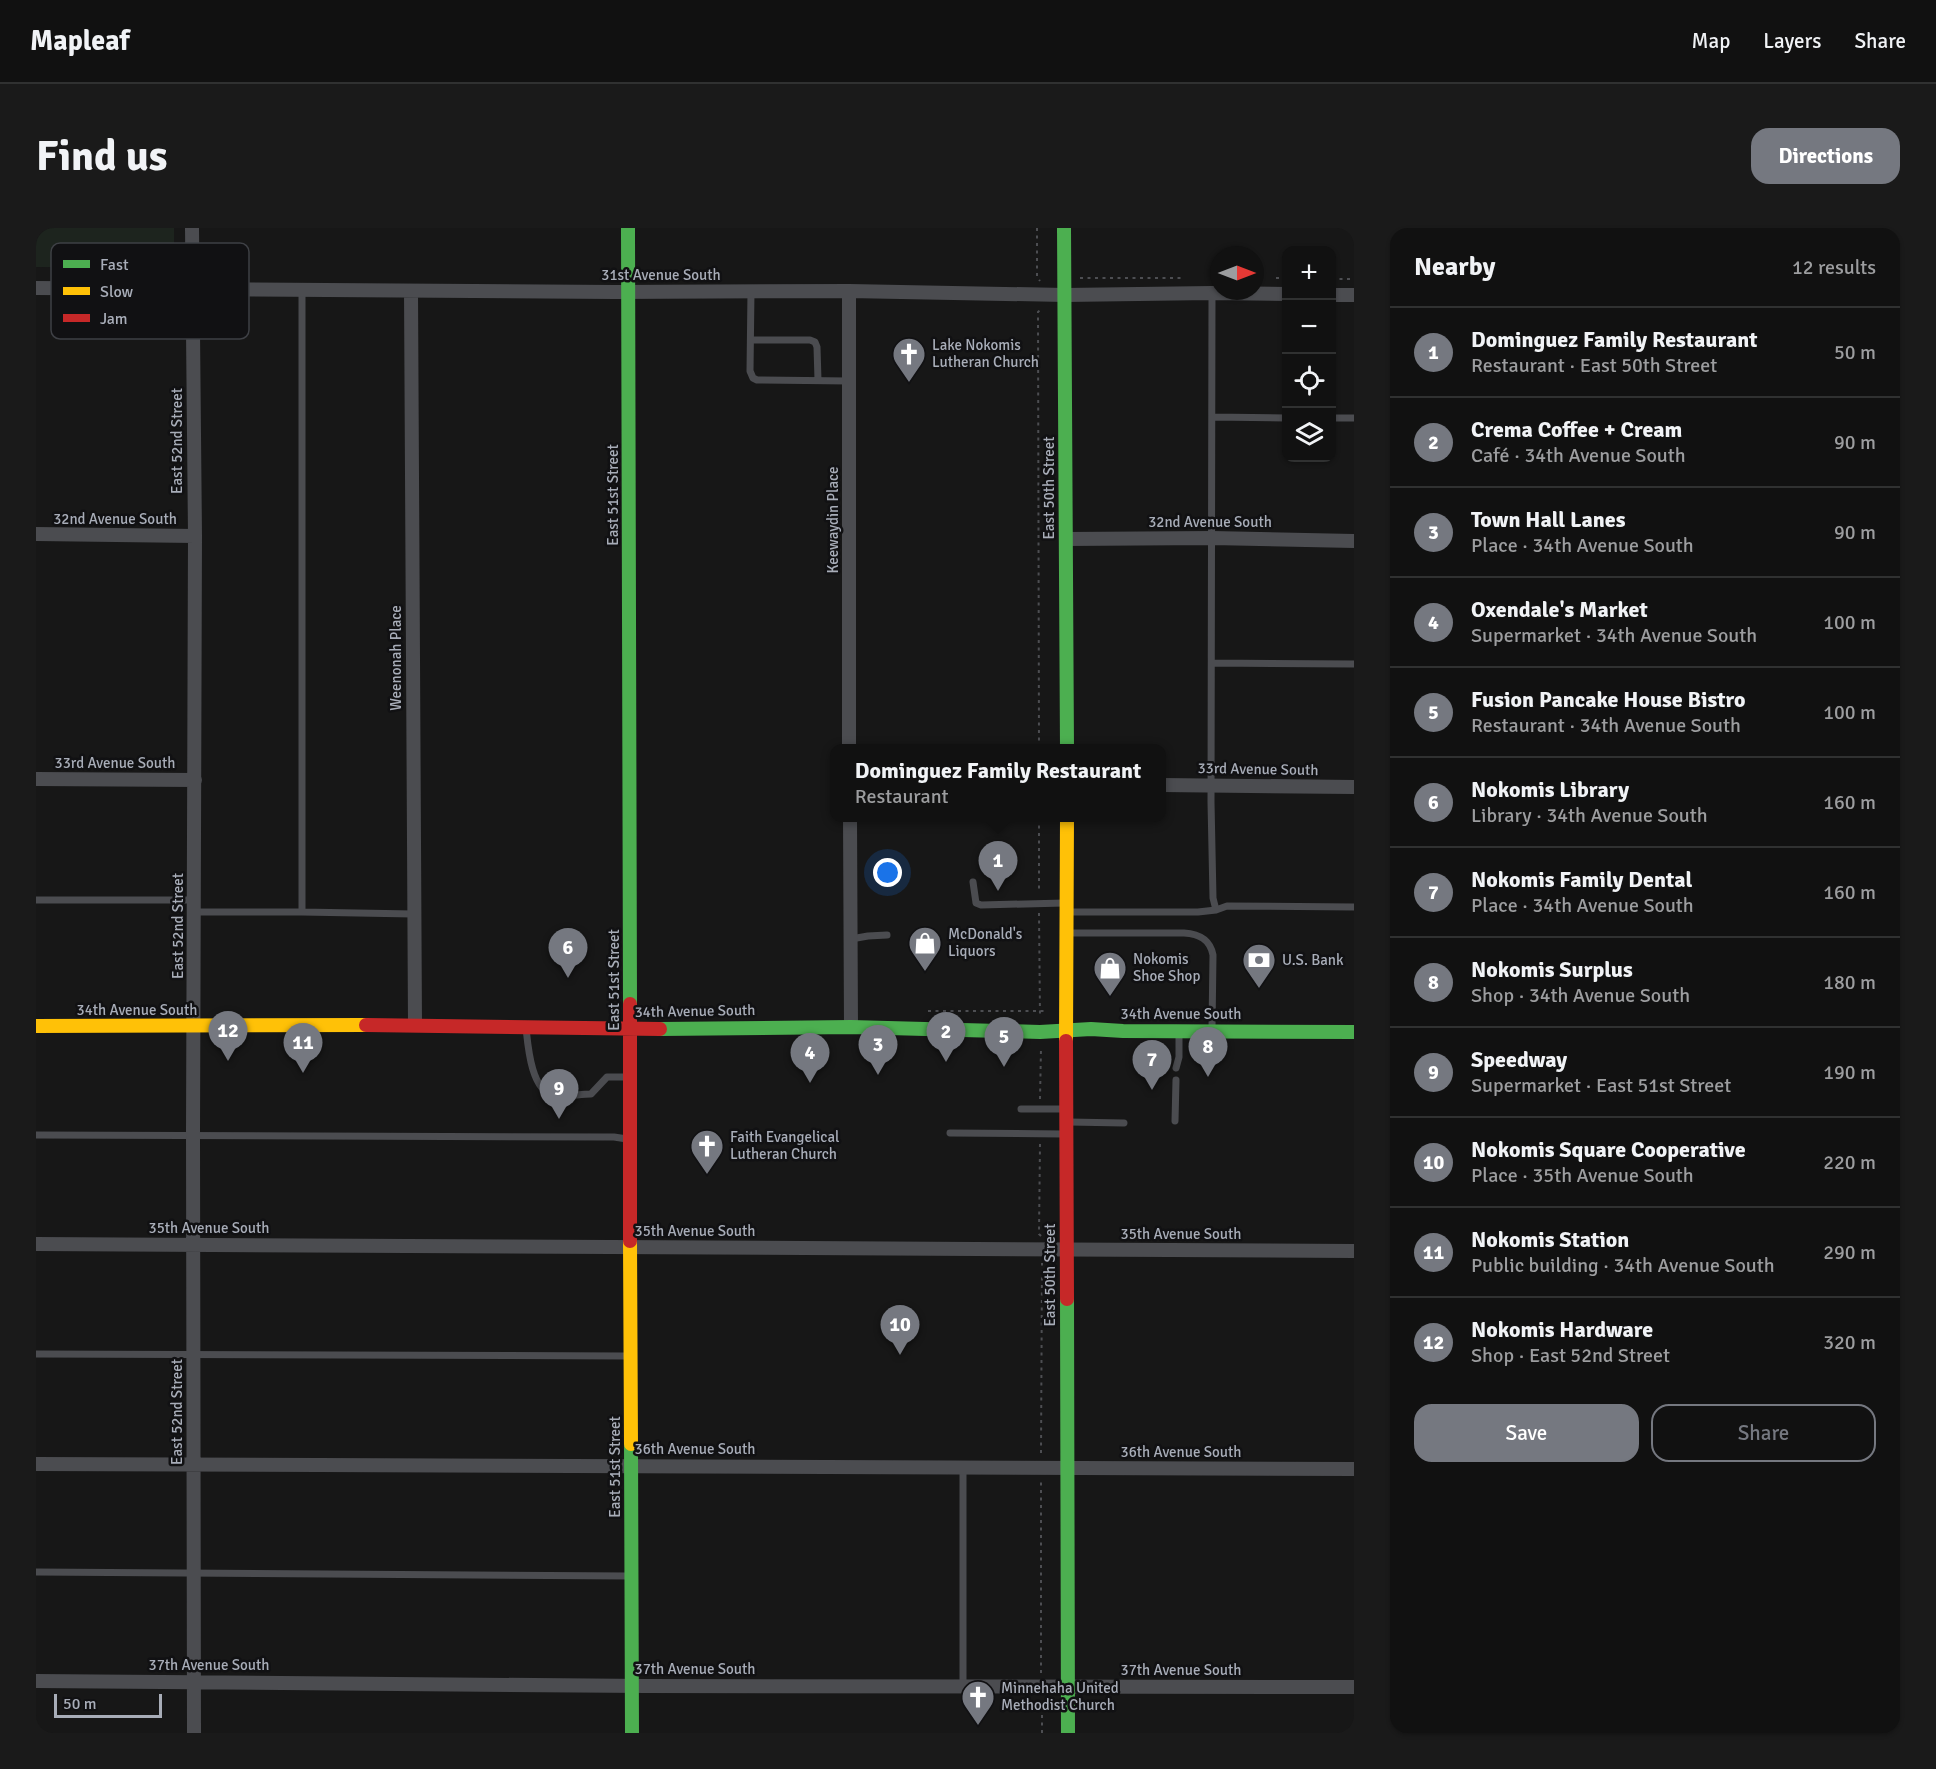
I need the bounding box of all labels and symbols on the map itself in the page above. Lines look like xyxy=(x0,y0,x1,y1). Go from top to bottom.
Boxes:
legend xyxy=(51,243,249,339)
north arrow xyxy=(1210,246,1264,300)
text: Fast xyxy=(100,255,129,275)
street label: 31st Avenue South xyxy=(601,266,721,284)
text: Slow xyxy=(100,282,134,302)
text: Jam xyxy=(100,309,128,329)
church icon: Lake Nokomis Lutheran Church xyxy=(891,336,927,383)
place label: Lake Nokomis Lutheran Church xyxy=(932,336,1039,371)
street label: East 52nd Street xyxy=(168,388,186,494)
street label: East 50th Street xyxy=(1040,436,1058,540)
street label: East 51st Street xyxy=(604,444,622,546)
street label: Keewaydin Place xyxy=(824,467,842,573)
street label: 32nd Avenue South xyxy=(53,510,177,528)
street label: 32nd Avenue South xyxy=(1148,513,1272,531)
street label: Weenonah Place xyxy=(387,605,405,711)
street label: 33rd Avenue South xyxy=(55,754,175,772)
street label: 33rd Avenue South xyxy=(1197,759,1319,779)
pin: 1 xyxy=(978,842,1018,891)
your location xyxy=(873,858,902,887)
street label: East 52nd Street xyxy=(169,873,187,979)
shop icon: McDonald's Liquors xyxy=(907,925,943,972)
place label: McDonald's Liquors xyxy=(948,925,1023,960)
pin: 6 xyxy=(548,928,588,978)
street label: East 51st Street xyxy=(605,929,623,1031)
bank icon: U.S. Bank xyxy=(1241,942,1277,989)
shop icon: Nokomis Shoe Shop xyxy=(1092,950,1128,997)
place label: Nokomis Shoe Shop xyxy=(1133,950,1200,985)
place label: U.S. Bank xyxy=(1282,951,1344,969)
street label: 34th Avenue South xyxy=(77,1001,197,1019)
street label: 34th Avenue South xyxy=(634,1001,756,1021)
street label: 34th Avenue South xyxy=(1121,1005,1241,1023)
pin: 12 xyxy=(208,1012,248,1061)
pin: 2 xyxy=(926,1012,966,1062)
pin: 5 xyxy=(984,1018,1024,1067)
pin: 11 xyxy=(284,1024,322,1073)
pin: 3 xyxy=(858,1026,898,1075)
pin: 8 xyxy=(1188,1028,1228,1077)
pin: 4 xyxy=(790,1034,830,1083)
pin: 7 xyxy=(1132,1040,1172,1090)
pin: 9 xyxy=(540,1070,578,1119)
church icon: Faith Evangelical Lutheran Church xyxy=(689,1128,725,1175)
place label: Faith Evangelical Lutheran Church xyxy=(730,1128,839,1163)
street label: 35th Avenue South xyxy=(149,1219,269,1237)
street label: 35th Avenue South xyxy=(635,1222,755,1240)
street label: East 50th Street xyxy=(1041,1223,1059,1327)
street label: 35th Avenue South xyxy=(1121,1225,1241,1243)
pin: 10 xyxy=(880,1306,920,1355)
street label: East 52nd Street xyxy=(168,1359,186,1465)
street label: East 51st Street xyxy=(606,1416,624,1518)
street label: 36th Avenue South xyxy=(635,1440,755,1458)
street label: 36th Avenue South xyxy=(1121,1443,1241,1461)
street label: 37th Avenue South xyxy=(149,1656,269,1674)
street label: 37th Avenue South xyxy=(635,1660,755,1678)
street label: 37th Avenue South xyxy=(1121,1661,1241,1679)
church icon: Minnehaha United Methodist Church xyxy=(960,1679,996,1726)
place label: Minnehaha United Methodist Church xyxy=(1001,1679,1119,1714)
scale bar xyxy=(54,1691,162,1718)

